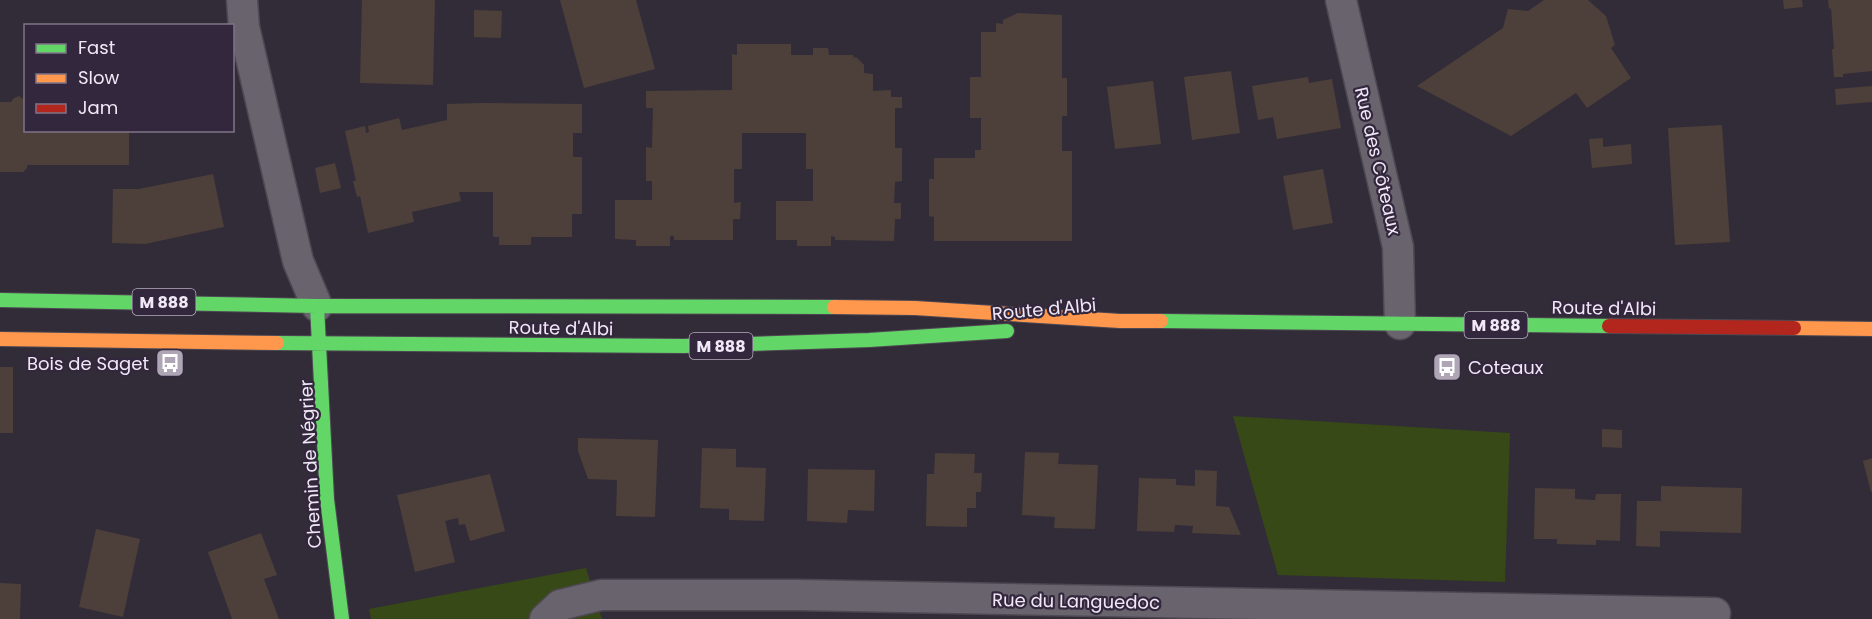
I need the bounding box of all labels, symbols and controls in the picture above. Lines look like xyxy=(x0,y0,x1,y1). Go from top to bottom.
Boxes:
legend xyxy=(24,24,234,132)
text: Fast xyxy=(78,35,115,60)
text: Slow xyxy=(78,65,120,90)
street label: Rue des Côteaux xyxy=(1349,84,1407,238)
text: Jam xyxy=(78,95,118,120)
road number: M 888 xyxy=(132,289,195,315)
street label: Route d'Albi xyxy=(991,292,1097,326)
street label: Route d'Albi xyxy=(1551,295,1657,321)
road number: M 888 xyxy=(1464,312,1528,338)
street label: Route d'Albi xyxy=(508,315,614,341)
road number: M 888 xyxy=(690,333,752,359)
bus stop icon: Bois de Saget xyxy=(154,347,186,379)
place label: Bois de Saget xyxy=(27,351,149,376)
bus stop icon: Coteaux xyxy=(1431,351,1463,383)
place label: Coteaux xyxy=(1468,355,1544,380)
street label: Chemin de Négrier xyxy=(293,379,327,549)
street label: Rue du Languedoc xyxy=(992,587,1160,615)

